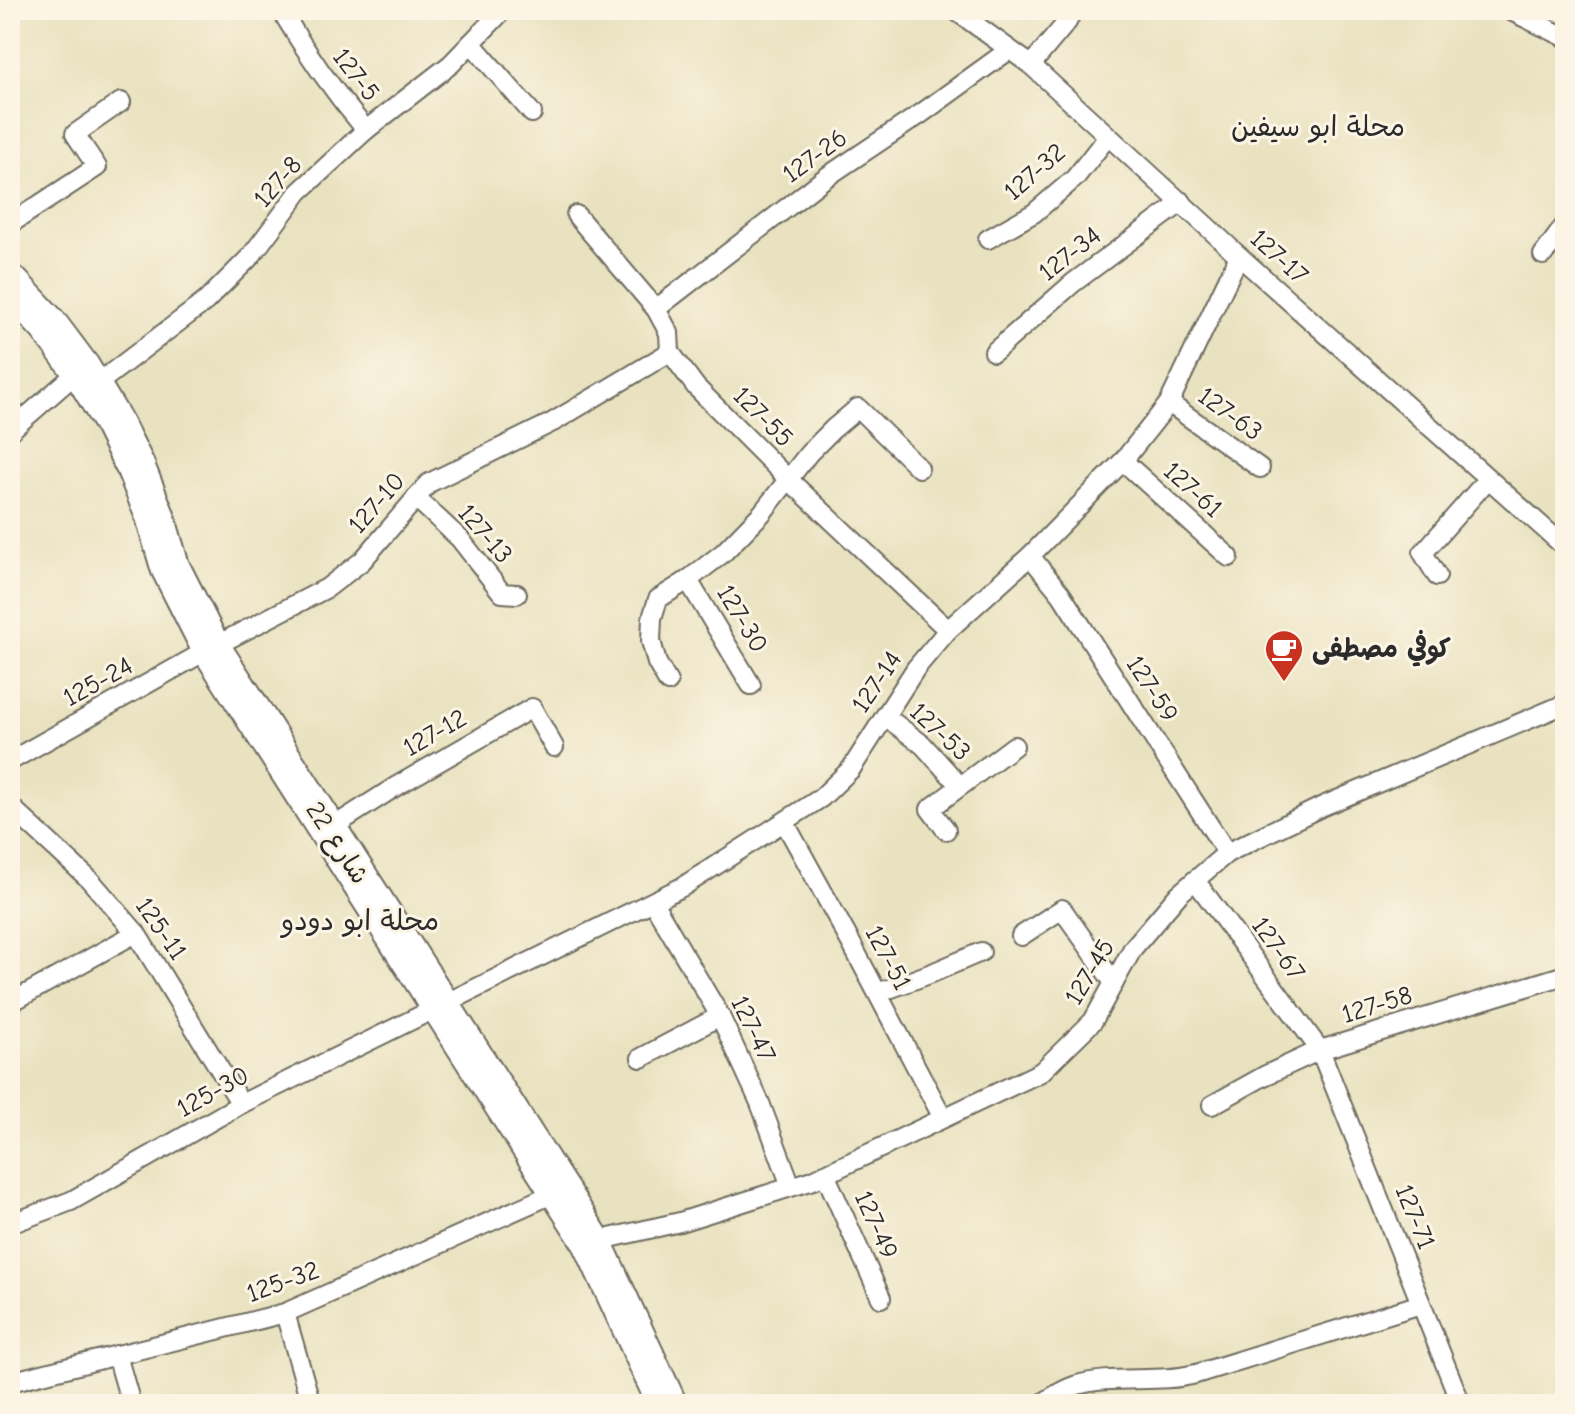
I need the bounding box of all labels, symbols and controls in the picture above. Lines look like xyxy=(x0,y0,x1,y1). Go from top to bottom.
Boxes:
street label: 127-5 xyxy=(326,43,386,107)
district label: محلة ابو سيفين xyxy=(1231,111,1405,144)
street label: 127-26 xyxy=(777,123,853,189)
street label: 127-32 xyxy=(998,137,1072,207)
street label: 127-8 xyxy=(248,150,308,214)
street label: 127-34 xyxy=(1033,221,1107,287)
street label: 127-17 xyxy=(1244,223,1314,291)
street label: 127-55 xyxy=(727,381,799,453)
street label: 127-63 xyxy=(1192,381,1268,447)
street label: 127-61 xyxy=(1157,456,1229,524)
street label: 127-10 xyxy=(343,466,411,540)
street label: 127-13 xyxy=(451,499,519,569)
street label: 127-30 xyxy=(710,580,774,658)
cafe icon: كوفي مصطفى xyxy=(1263,628,1305,683)
place label: كوفي مصطفى xyxy=(1312,629,1451,667)
street label: 127-14 xyxy=(846,646,908,718)
street label: 127-59 xyxy=(1120,650,1184,728)
street label: 125-24 xyxy=(58,651,138,713)
street label: 127-53 xyxy=(904,697,976,767)
street label: 127-12 xyxy=(398,703,472,763)
street label: شارع 22 xyxy=(298,796,375,891)
street label: 125-11 xyxy=(129,892,193,966)
district label: محلة ابو دودو xyxy=(280,905,439,938)
street label: 127-67 xyxy=(1245,912,1311,986)
street label: 127-51 xyxy=(859,921,917,995)
street label: 127-45 xyxy=(1059,934,1121,1010)
street label: 127-58 xyxy=(1338,980,1416,1030)
street label: 127-47 xyxy=(724,991,782,1067)
street label: 125-30 xyxy=(172,1060,254,1124)
street label: 127-71 xyxy=(1389,1180,1441,1254)
street label: 127-49 xyxy=(848,1187,904,1263)
street label: 125-32 xyxy=(243,1255,323,1309)

